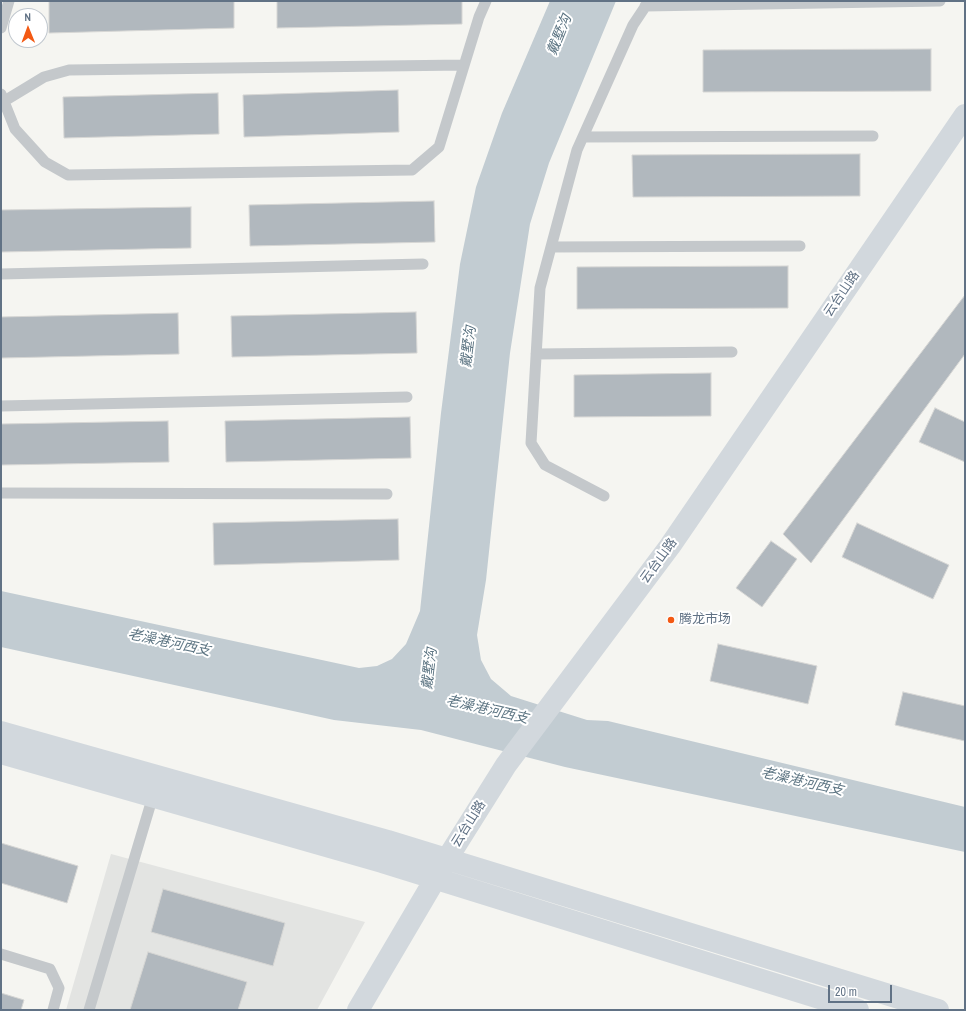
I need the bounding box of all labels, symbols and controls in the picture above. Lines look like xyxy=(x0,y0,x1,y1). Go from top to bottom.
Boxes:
north arrow xyxy=(8,8,48,48)
text: N xyxy=(24,10,31,24)
water label: 戴墅沟 xyxy=(544,12,576,58)
street label: 云台山路 xyxy=(821,268,863,320)
water label: 戴墅沟 xyxy=(458,325,480,369)
street label: 云台山路 xyxy=(637,535,681,587)
place label: 腾龙市场 xyxy=(679,612,731,628)
marker: 腾龙市场 xyxy=(666,615,676,625)
water label: 老澡港河西支 xyxy=(126,626,212,660)
water label: 戴墅沟 xyxy=(419,647,441,691)
water label: 老澡港河西支 xyxy=(444,692,530,728)
water label: 老澡港河西支 xyxy=(759,764,845,800)
street label: 云台山路 xyxy=(449,798,489,850)
scale bar xyxy=(830,977,894,1003)
text: 20 m xyxy=(835,984,857,1000)

